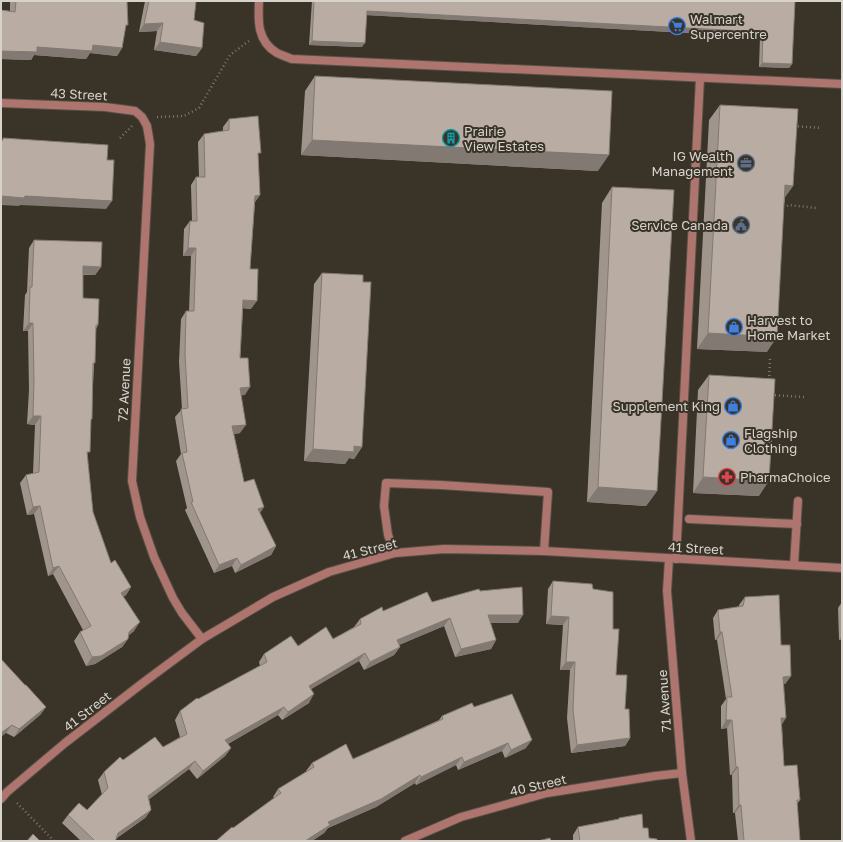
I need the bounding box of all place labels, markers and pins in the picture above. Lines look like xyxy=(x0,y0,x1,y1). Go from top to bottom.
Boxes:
place label: Walmart Supercentre xyxy=(690,11,767,42)
supermarket icon: Walmart Supercentre xyxy=(667,16,687,36)
place label: Prairie View Estates xyxy=(464,123,544,154)
building icon: Prairie View Estates xyxy=(441,128,461,148)
place label: IG Wealth Management xyxy=(651,148,733,179)
office icon: IG Wealth Management xyxy=(736,153,756,173)
public building icon: Service Canada xyxy=(731,215,751,235)
place label: Service Canada xyxy=(631,217,728,233)
place label: Harvest to Home Market xyxy=(747,312,830,343)
shop icon: Harvest to Home Market xyxy=(724,317,744,337)
shop icon: Supplement King xyxy=(723,396,743,416)
place label: Supplement King xyxy=(612,398,720,414)
place label: Flagship Clothing xyxy=(744,425,798,456)
shop icon: Flagship Clothing xyxy=(721,430,741,450)
pharmacy icon: PharmaChoice xyxy=(717,467,737,487)
place label: PharmaChoice xyxy=(740,469,831,485)

